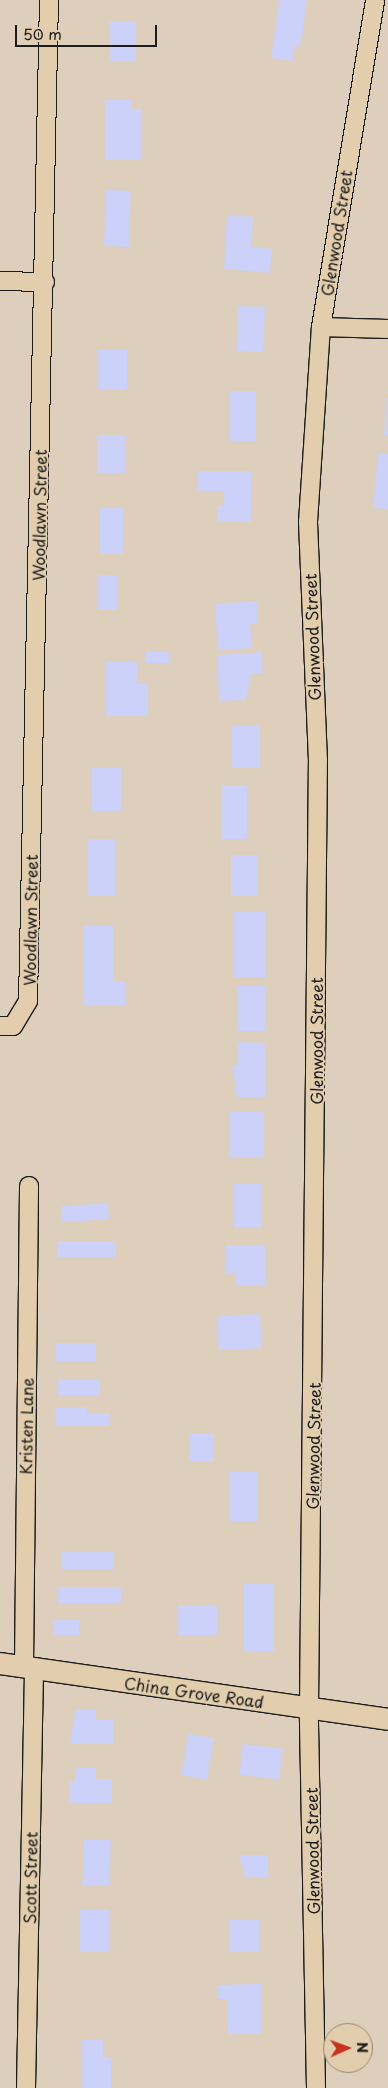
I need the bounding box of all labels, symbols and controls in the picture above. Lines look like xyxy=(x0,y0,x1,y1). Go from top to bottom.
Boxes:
scale bar xyxy=(18,15,160,47)
text: 50 m xyxy=(23,22,62,45)
street label: Glenwood Street xyxy=(317,169,355,297)
street label: Woodlawn Street xyxy=(28,449,50,581)
street label: Glenwood Street xyxy=(300,573,324,701)
street label: Woodlawn Street xyxy=(19,854,41,986)
street label: Glenwood Street xyxy=(306,977,326,1105)
street label: Kristen Lane xyxy=(16,1377,36,1475)
street label: Glenwood Street xyxy=(302,1382,324,1510)
street label: China Grove Road xyxy=(123,1673,265,1711)
street label: Glenwood Street xyxy=(301,1787,323,1915)
street label: Scott Street xyxy=(20,1831,40,1925)
north arrow xyxy=(323,2023,373,2073)
text: N xyxy=(352,2042,373,2053)

